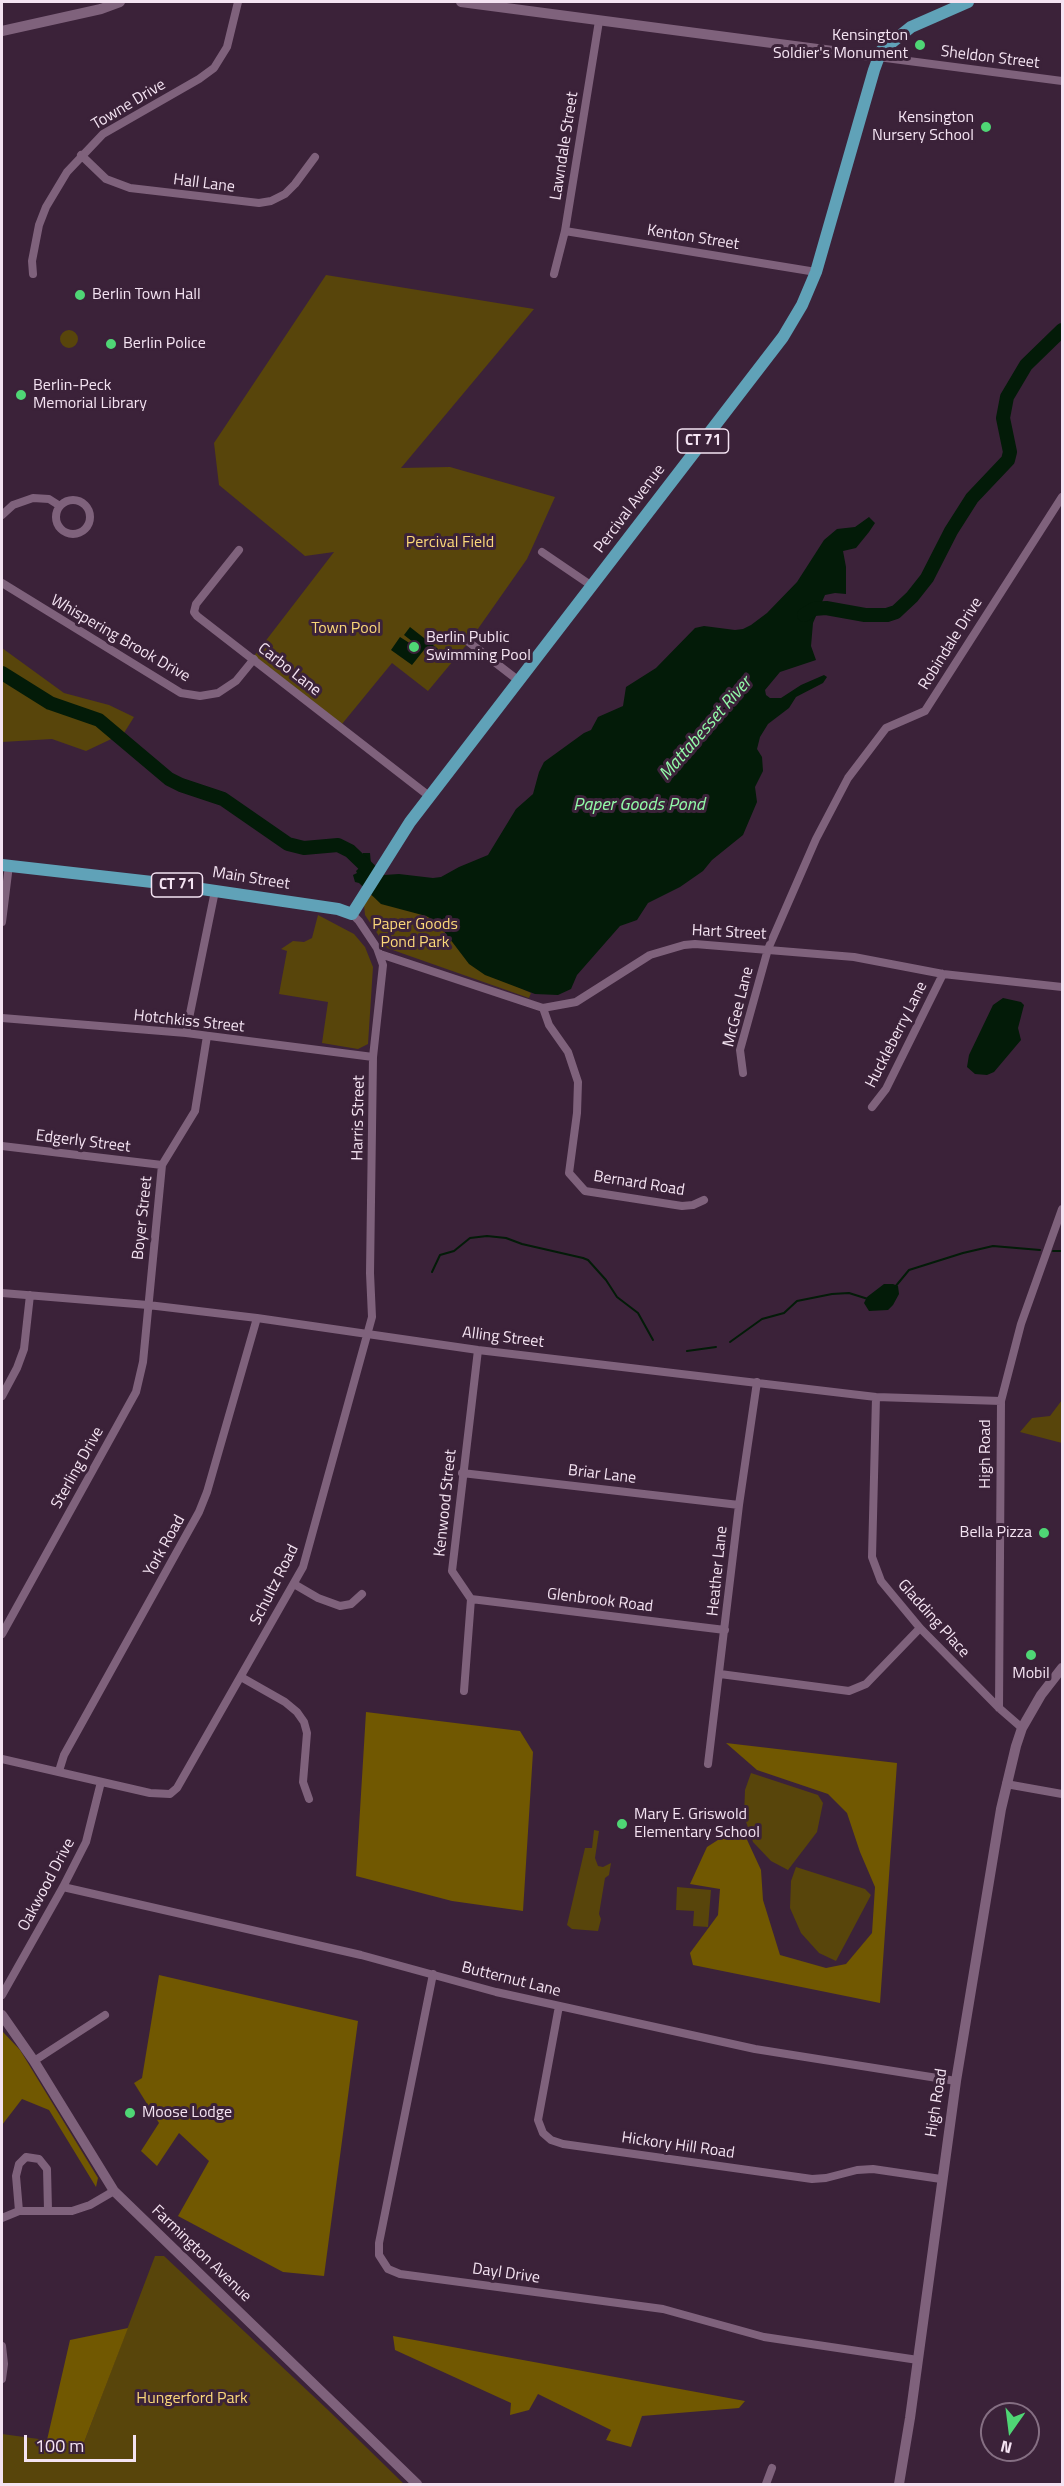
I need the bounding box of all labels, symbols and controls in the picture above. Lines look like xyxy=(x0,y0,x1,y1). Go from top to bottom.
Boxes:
place label: Kensington Soldier's Monument xyxy=(773,26,908,64)
marker: Kensington Soldier's Monument xyxy=(913,38,927,52)
street label: Sheldon Street xyxy=(940,42,1040,74)
street label: Towne Drive xyxy=(89,75,169,135)
street label: Lawndale Street xyxy=(547,90,583,202)
place label: Kensington Nursery School xyxy=(872,108,974,146)
marker: Kensington Nursery School xyxy=(979,120,993,134)
street label: Hall Lane xyxy=(172,171,236,197)
street label: Kenton Street xyxy=(646,221,740,255)
place label: Berlin Town Hall xyxy=(92,285,201,305)
marker: Berlin Town Hall xyxy=(73,288,87,302)
place label: Berlin Police xyxy=(123,334,206,354)
marker: Berlin Police xyxy=(104,337,118,351)
place label: Berlin-Peck Memorial Library xyxy=(33,376,147,414)
marker: Berlin-Peck Memorial Library xyxy=(14,388,28,402)
road number: CT 71 xyxy=(678,429,728,453)
street label: Percival Avenue xyxy=(590,461,670,557)
park label: Percival Field xyxy=(406,533,494,553)
street label: Whispering Brook Drive xyxy=(47,591,193,687)
street label: Robindale Drive xyxy=(915,594,987,694)
park label: Town Pool xyxy=(311,619,381,639)
place label: Berlin Public Swimming Pool xyxy=(426,628,531,666)
street label: Carbo Lane xyxy=(254,639,324,701)
marker: Berlin Public Swimming Pool xyxy=(407,640,421,654)
water label: Mattabesset River xyxy=(655,673,757,785)
water label: Paper Goods Pond xyxy=(573,795,705,817)
street label: Main Street xyxy=(211,863,291,895)
road number: CT 71 xyxy=(152,873,202,897)
park label: Paper Goods Pond Park xyxy=(372,915,458,953)
street label: Hart Street xyxy=(691,921,767,945)
street label: McGee Lane xyxy=(720,965,758,1049)
street label: Huckleberry Lane xyxy=(862,979,932,1091)
street label: Hotchkiss Street xyxy=(133,1007,245,1037)
street label: Harris Street xyxy=(349,1075,369,1161)
street label: Edgerly Street xyxy=(35,1127,131,1157)
street label: Bernard Road xyxy=(592,1167,686,1201)
street label: Boyer Street xyxy=(129,1175,157,1261)
street label: Alling Street xyxy=(461,1323,545,1353)
street label: High Road xyxy=(976,1419,996,1489)
street label: Sterling Drive xyxy=(48,1424,108,1512)
street label: Kenwood Street xyxy=(431,1448,461,1558)
street label: Briar Lane xyxy=(567,1461,637,1489)
street label: York Road xyxy=(140,1512,190,1580)
place label: Bella Pizza xyxy=(960,1523,1032,1543)
street label: Heather Lane xyxy=(704,1525,732,1617)
marker: Bella Pizza xyxy=(1037,1526,1051,1540)
street label: Schultz Road xyxy=(247,1542,303,1628)
street label: Gladding Place xyxy=(893,1576,973,1662)
street label: Glenbrook Road xyxy=(546,1585,654,1617)
marker: Mobil xyxy=(1024,1648,1038,1662)
place label: Mobil xyxy=(1012,1664,1050,1684)
place label: Mary E. Griswold Elementary School xyxy=(634,1805,760,1843)
marker: Mary E. Griswold Elementary School xyxy=(615,1817,629,1831)
street label: Oakwood Drive xyxy=(15,1835,79,1935)
street label: Butternut Lane xyxy=(459,1958,563,2002)
street label: High Road xyxy=(922,2067,952,2139)
place label: Moose Lodge xyxy=(142,2103,232,2123)
marker: Moose Lodge xyxy=(123,2106,137,2120)
street label: Hickory Hill Road xyxy=(620,2129,736,2163)
street label: Farmington Avenue xyxy=(147,2201,255,2307)
street label: Dayl Drive xyxy=(471,2260,541,2288)
park label: Hungerford Park xyxy=(136,2389,248,2409)
north arrow xyxy=(980,2402,1040,2462)
scale bar xyxy=(27,2423,140,2461)
text: 100 m xyxy=(35,2432,84,2459)
text: N xyxy=(998,2435,1014,2461)

